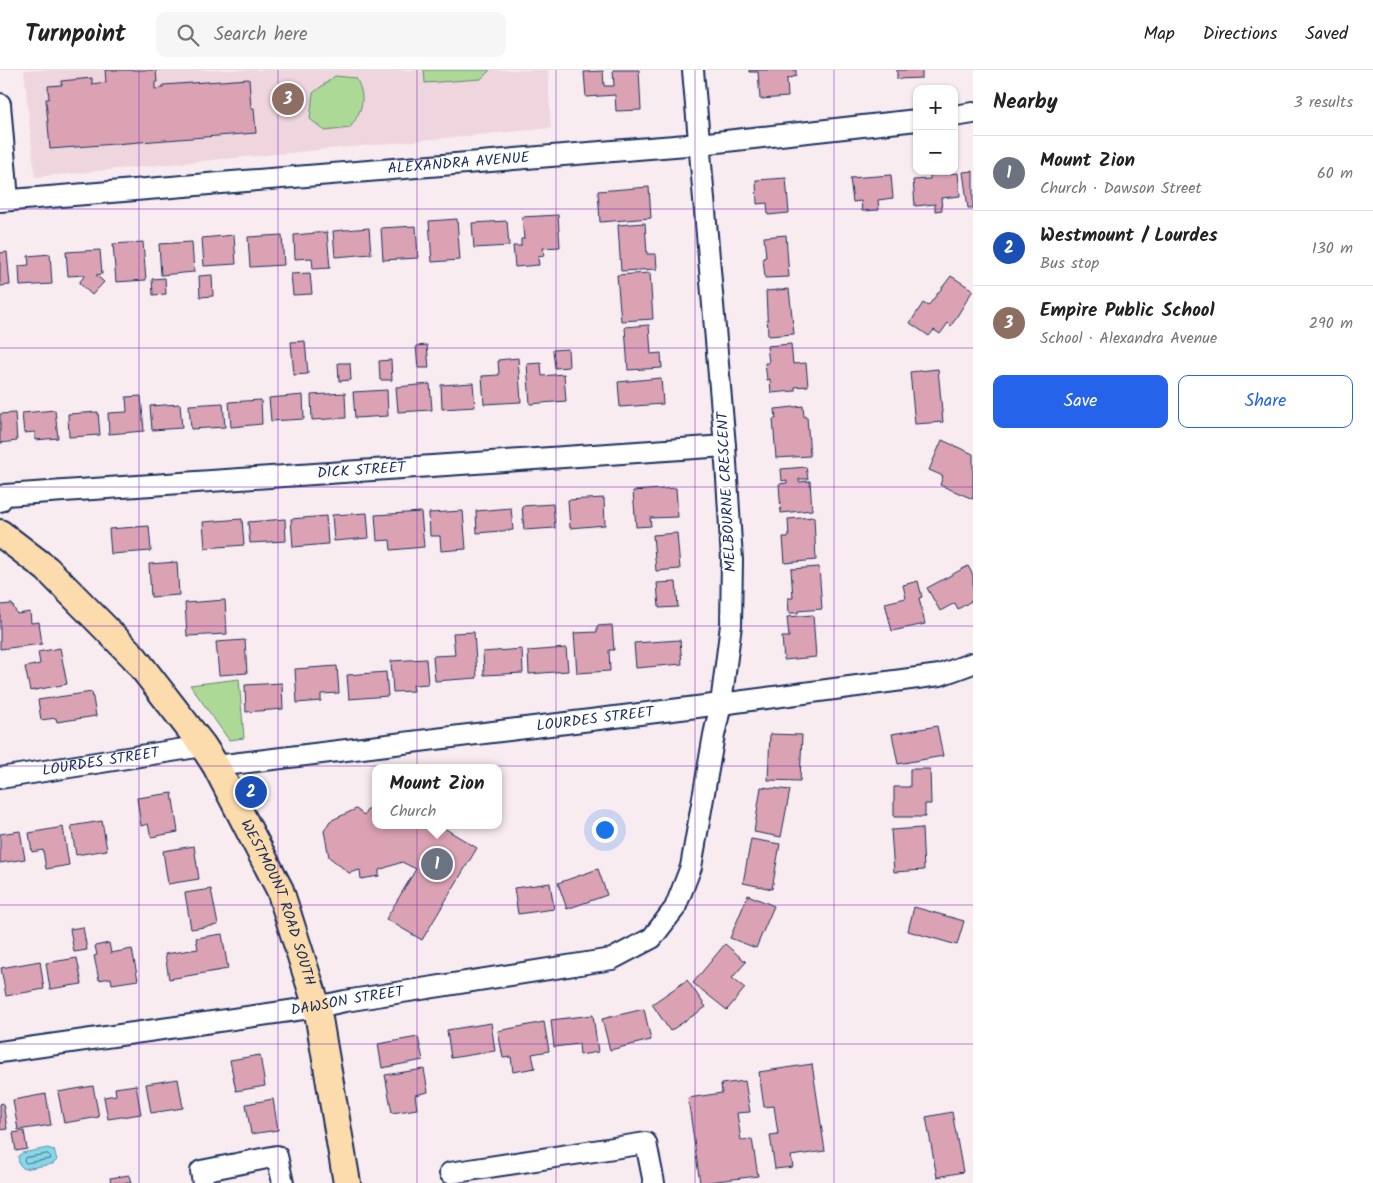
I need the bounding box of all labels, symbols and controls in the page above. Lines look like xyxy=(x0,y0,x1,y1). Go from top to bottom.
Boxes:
search box xyxy=(156,12,506,57)
text: Turnpoint xyxy=(25,15,126,54)
text: Search here xyxy=(214,20,308,50)
text: Map xyxy=(1143,20,1175,49)
text: Directions xyxy=(1203,20,1277,49)
text: Saved xyxy=(1305,20,1348,49)
icon: search xyxy=(174,21,202,49)
pin: 3 xyxy=(272,80,304,118)
map controls xyxy=(913,85,958,175)
button: + xyxy=(913,85,958,130)
text: Nearby xyxy=(993,86,1058,119)
text: 3 results xyxy=(1294,90,1353,115)
button: − xyxy=(913,130,958,175)
street label: ALEXANDRA AVENUE xyxy=(387,146,532,181)
text: Mount Zion xyxy=(1040,146,1135,176)
text: 1 xyxy=(1007,161,1011,186)
text: 60 m xyxy=(1317,161,1353,186)
text: Church · Dawson Street xyxy=(1040,176,1202,201)
text: Westmount / Lourdes xyxy=(1040,221,1218,251)
text: 2 xyxy=(1004,236,1014,261)
text: 130 m xyxy=(1312,236,1353,261)
text: Bus stop xyxy=(1040,251,1099,276)
text: Empire Public School xyxy=(1040,296,1215,326)
text: 3 xyxy=(1005,311,1013,336)
text: 290 m xyxy=(1309,311,1353,336)
text: School · Alexandra Avenue xyxy=(1040,326,1217,351)
button: Save xyxy=(993,375,1168,428)
button: Share xyxy=(1178,375,1353,428)
street label: MELBOURNE CRESCENT xyxy=(711,409,743,573)
street label: DICK STREET xyxy=(316,456,408,486)
street label: LOURDES STREET xyxy=(535,700,657,739)
street label: LOURDES STREET xyxy=(41,741,163,783)
popup xyxy=(372,764,502,829)
text: Mount Zion xyxy=(389,769,485,799)
pin: 2 xyxy=(235,773,267,811)
text: Church xyxy=(389,799,436,824)
street label: WESTMOUNT ROAD SOUTH xyxy=(234,815,322,989)
your location xyxy=(592,817,618,843)
pin: 1 xyxy=(421,845,453,883)
street label: DAWSON STREET xyxy=(289,980,407,1023)

